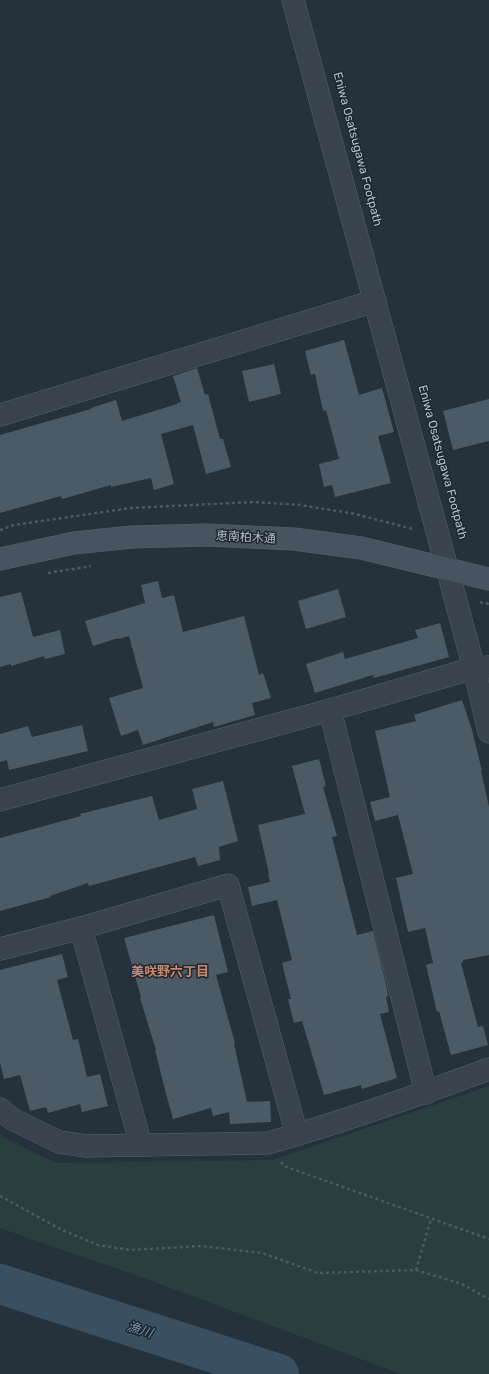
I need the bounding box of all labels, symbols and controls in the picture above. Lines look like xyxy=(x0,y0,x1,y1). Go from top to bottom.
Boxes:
street label: Eniwa Osatsugawa Footpath xyxy=(331,70,385,228)
street label: Eniwa Osatsugawa Footpath xyxy=(416,383,470,541)
street label: 恵南柏木通 xyxy=(216,528,276,546)
district label: 美咲野六丁目 xyxy=(131,964,209,979)
water label: 漁川 xyxy=(125,1318,156,1341)

